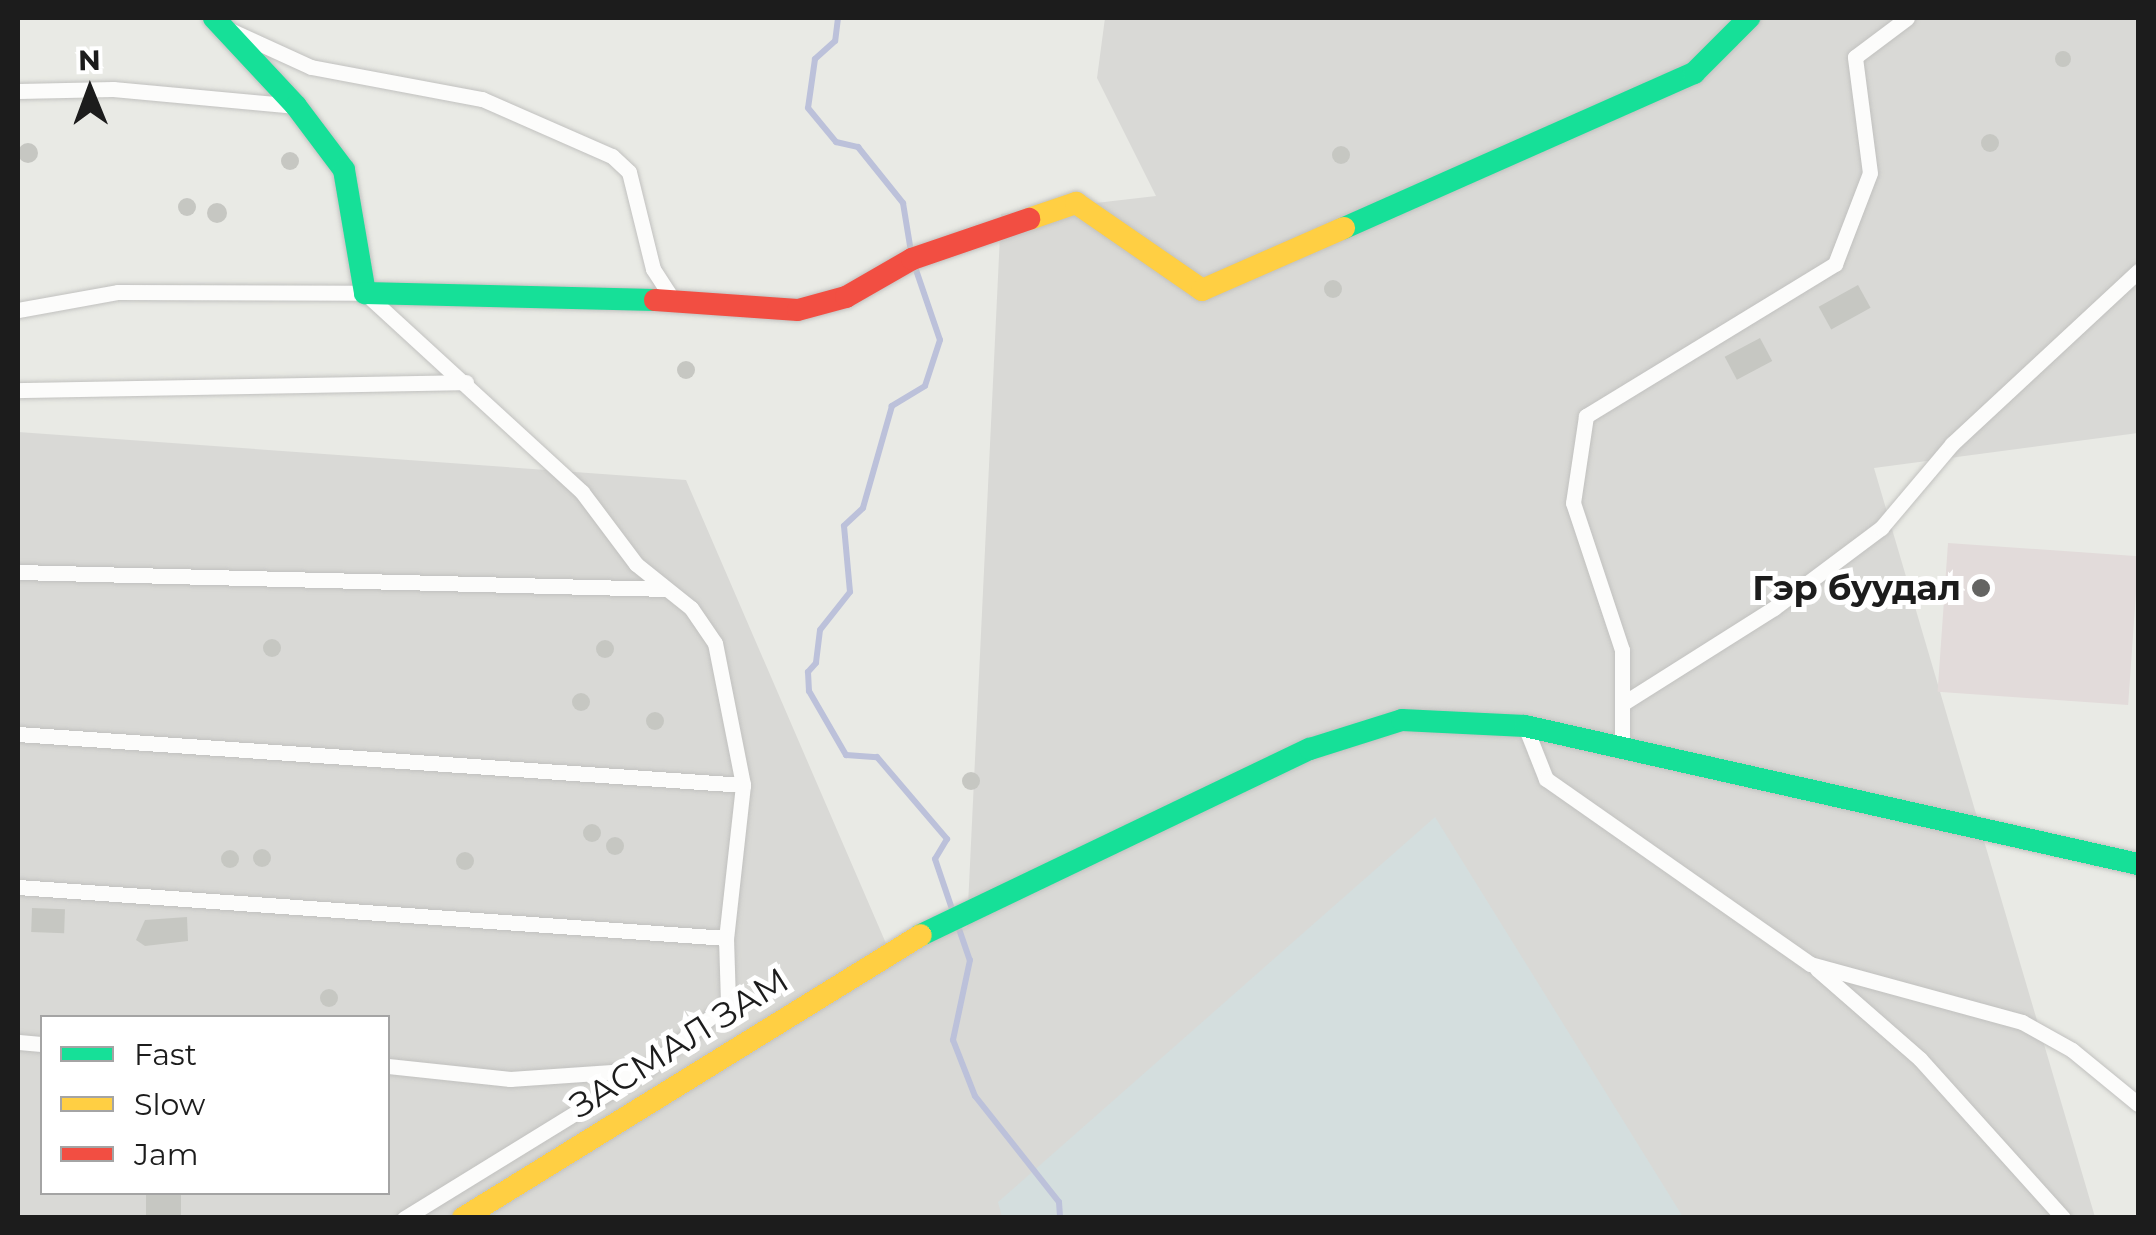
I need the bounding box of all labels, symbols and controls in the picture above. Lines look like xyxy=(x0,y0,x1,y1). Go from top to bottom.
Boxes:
north arrow xyxy=(40,40,140,140)
text: N xyxy=(78,43,101,77)
place label: Гэр буудал xyxy=(1752,567,1961,609)
marker: Гэр буудал xyxy=(1970,577,1992,599)
street label: ЗАСМАЛ ЗАМ xyxy=(562,959,796,1127)
legend xyxy=(40,1015,390,1195)
text: Fast xyxy=(134,1036,197,1073)
text: Slow xyxy=(134,1086,205,1123)
text: Jam xyxy=(134,1136,199,1173)

